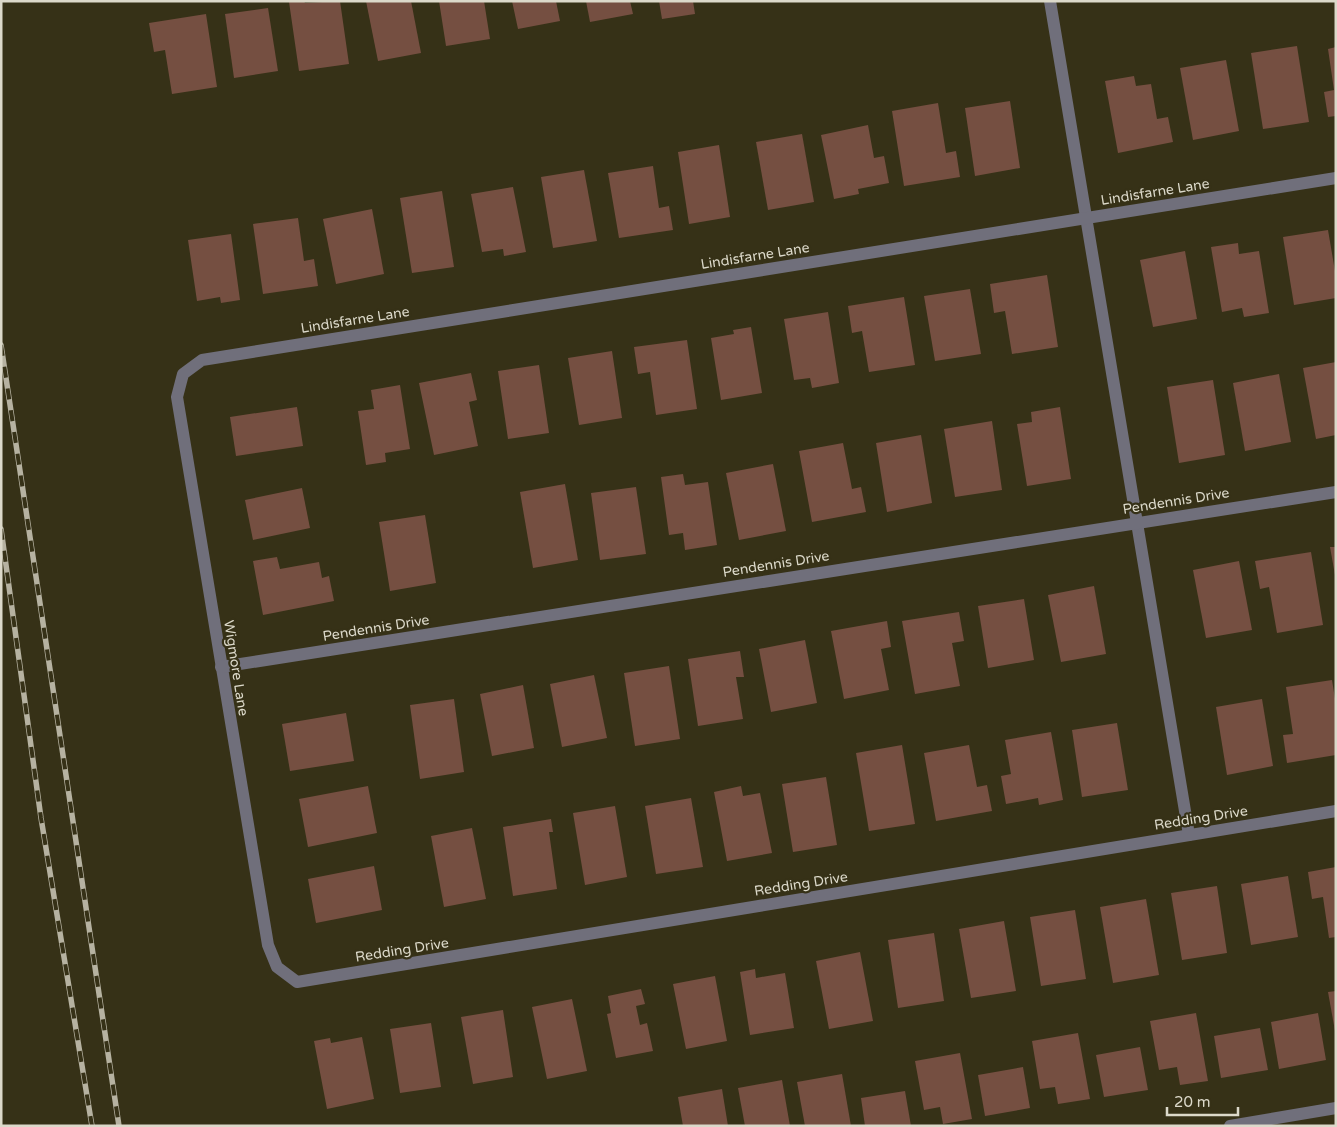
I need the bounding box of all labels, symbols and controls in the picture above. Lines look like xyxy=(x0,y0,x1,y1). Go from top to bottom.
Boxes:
street label: Lindisfarne Lane xyxy=(1099,175,1211,209)
street label: Lindisfarne Lane xyxy=(699,239,811,273)
street label: Lindisfarne Lane xyxy=(299,303,411,337)
street label: Pendennis Drive xyxy=(1121,484,1231,518)
street label: Pendennis Drive xyxy=(721,547,831,581)
street label: Pendennis Drive xyxy=(321,611,431,645)
street label: Wigmore Lane xyxy=(220,619,252,717)
street label: Redding Drive xyxy=(1153,802,1249,834)
street label: Redding Drive xyxy=(753,868,849,900)
street label: Redding Drive xyxy=(354,934,450,966)
scale bar xyxy=(1167,1084,1238,1116)
text: 20 m xyxy=(1174,1093,1211,1111)

